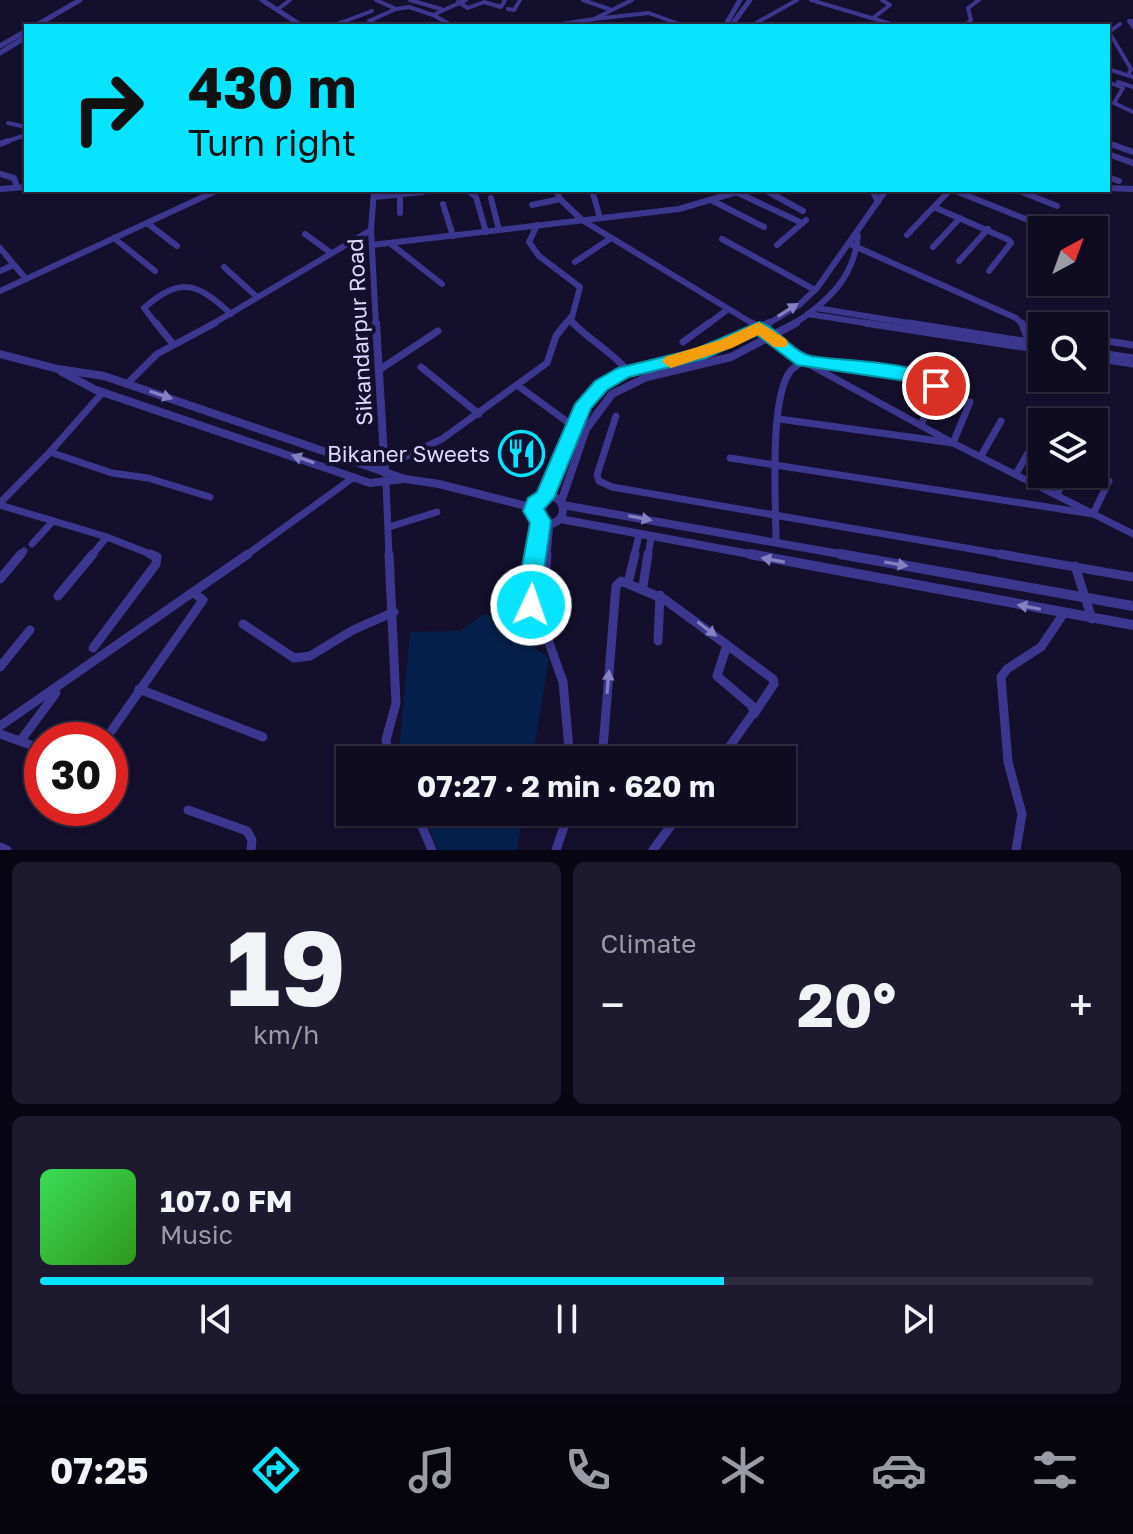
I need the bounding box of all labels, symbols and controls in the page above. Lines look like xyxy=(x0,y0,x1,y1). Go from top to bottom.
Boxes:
text: 430 m xyxy=(188,53,357,120)
icon: right xyxy=(56,56,160,160)
text: Turn right xyxy=(188,121,356,164)
north arrow xyxy=(1028,216,1108,296)
map controls xyxy=(1028,216,1108,488)
street label: Sikandarpur Road xyxy=(341,238,377,426)
one-way arrow xyxy=(777,303,799,317)
button: search xyxy=(1028,312,1108,392)
pin xyxy=(902,352,970,420)
icon: arrive xyxy=(914,364,958,408)
one-way arrow xyxy=(149,389,173,401)
button: layers xyxy=(1028,408,1108,488)
restaurant icon: Bikaner Sweets xyxy=(497,429,545,477)
place label: Bikaner Sweets xyxy=(327,440,490,467)
one-way arrow xyxy=(291,452,315,464)
one-way arrow xyxy=(628,512,653,525)
one-way arrow xyxy=(760,553,785,565)
one-way arrow xyxy=(884,559,909,571)
position arrow xyxy=(489,563,573,647)
one-way arrow xyxy=(1016,600,1041,612)
one-way arrow xyxy=(697,621,717,637)
one-way arrow xyxy=(602,669,615,694)
speed limit sign: 30 xyxy=(24,722,128,826)
text: 07:27 · 2 min · 620 m xyxy=(417,768,715,804)
text: 19 xyxy=(226,904,346,1029)
text: Climate xyxy=(601,928,696,959)
text: 20° xyxy=(797,968,896,1040)
text: − xyxy=(601,978,625,1031)
text: + xyxy=(1069,978,1093,1031)
text: km/h xyxy=(253,1019,319,1050)
text: 107.0 FM xyxy=(160,1183,292,1219)
text: Music xyxy=(160,1219,233,1250)
icon: previous xyxy=(194,1297,238,1341)
icon: pause xyxy=(545,1297,589,1341)
icon: next xyxy=(896,1297,940,1341)
icon: directions xyxy=(248,1442,304,1498)
icon: music xyxy=(404,1442,460,1498)
icon: phone xyxy=(560,1442,616,1498)
icon: climate xyxy=(715,1442,771,1498)
icon: car xyxy=(871,1442,927,1498)
icon: filters xyxy=(1027,1442,1083,1498)
text: 07:25 xyxy=(50,1449,148,1492)

